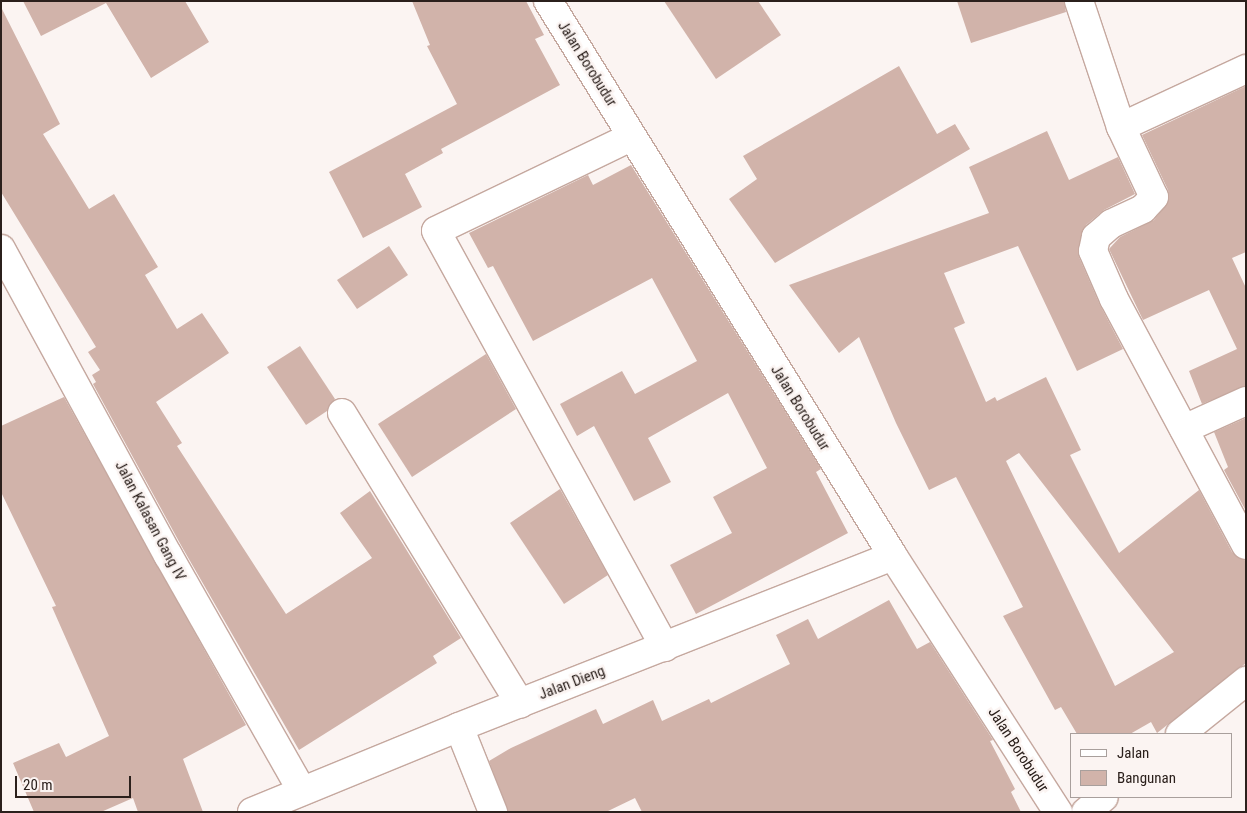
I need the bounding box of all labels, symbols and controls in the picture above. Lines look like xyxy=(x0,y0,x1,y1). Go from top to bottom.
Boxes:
street label: Jalan Borobudur xyxy=(554,18,620,110)
street label: Jalan Borobudur xyxy=(767,362,833,454)
street label: Jalan Kalasan Gang IV xyxy=(111,458,189,584)
street label: Jalan Dieng xyxy=(536,662,608,704)
street label: Jalan Borobudur xyxy=(984,704,1052,796)
legend xyxy=(1070,733,1232,798)
text: Jalan xyxy=(1117,744,1149,762)
scale bar xyxy=(18,766,134,798)
text: Bangunan xyxy=(1117,769,1176,787)
text: 20 m xyxy=(23,776,53,794)

